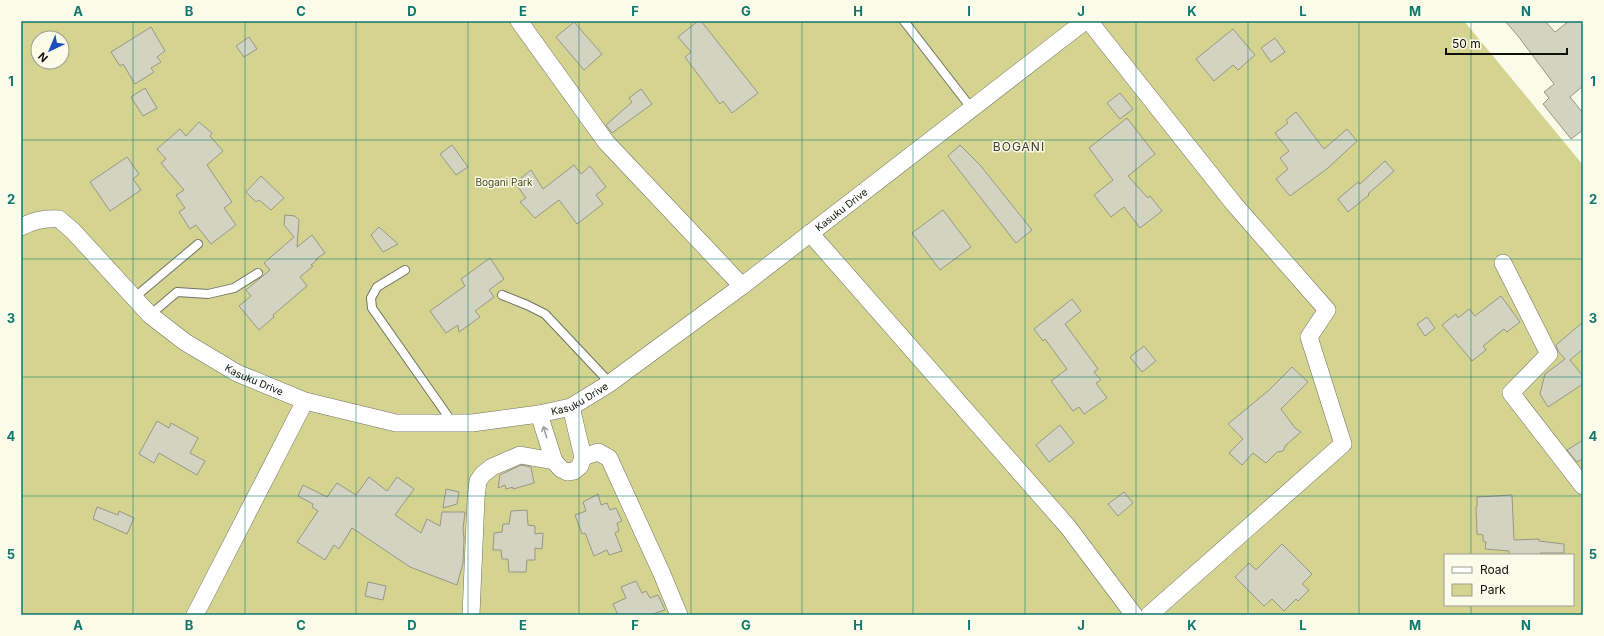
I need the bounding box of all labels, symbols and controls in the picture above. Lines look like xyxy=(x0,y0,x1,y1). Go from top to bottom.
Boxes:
text: A xyxy=(73,3,83,19)
text: B xyxy=(185,3,194,19)
text: C xyxy=(296,3,306,19)
text: D xyxy=(407,3,417,19)
text: E xyxy=(519,3,527,19)
text: F xyxy=(631,3,639,19)
text: G xyxy=(741,3,751,19)
text: H xyxy=(853,3,863,19)
text: I xyxy=(967,3,971,19)
text: J xyxy=(1077,3,1085,19)
text: K xyxy=(1187,3,1197,19)
text: L xyxy=(1299,3,1307,19)
text: M xyxy=(1409,3,1421,19)
text: N xyxy=(1521,3,1531,19)
north arrow xyxy=(30,30,70,70)
scale bar xyxy=(1446,30,1567,56)
text: 50 m xyxy=(1452,36,1481,51)
text: N xyxy=(35,49,51,65)
text: 1 xyxy=(8,73,14,89)
text: 1 xyxy=(1590,73,1596,89)
district label: BOGANI xyxy=(993,139,1045,154)
park label: Bogani Park xyxy=(476,176,533,188)
street label: Kasuku Drive xyxy=(813,185,870,233)
text: 2 xyxy=(7,191,15,207)
text: 2 xyxy=(1589,191,1597,207)
text: 3 xyxy=(7,310,15,326)
text: 3 xyxy=(1589,310,1597,326)
street label: Kasuku Drive xyxy=(223,361,285,398)
street label: Kasuku Drive xyxy=(550,380,610,417)
one-way arrow xyxy=(540,426,548,438)
text: 4 xyxy=(7,428,16,444)
text: 4 xyxy=(1589,428,1598,444)
text: 5 xyxy=(7,546,15,562)
text: 5 xyxy=(1589,546,1597,562)
legend xyxy=(1444,554,1574,606)
text: Road xyxy=(1480,562,1509,577)
text: Park xyxy=(1480,582,1506,597)
text: A xyxy=(73,617,83,633)
text: B xyxy=(185,617,194,633)
text: C xyxy=(296,617,306,633)
text: D xyxy=(407,617,417,633)
text: E xyxy=(519,617,527,633)
text: F xyxy=(631,617,639,633)
text: G xyxy=(741,617,751,633)
text: H xyxy=(853,617,863,633)
text: I xyxy=(967,617,971,633)
text: J xyxy=(1077,617,1085,633)
text: K xyxy=(1187,617,1197,633)
text: L xyxy=(1299,617,1307,633)
text: M xyxy=(1409,617,1421,633)
text: N xyxy=(1521,617,1531,633)

